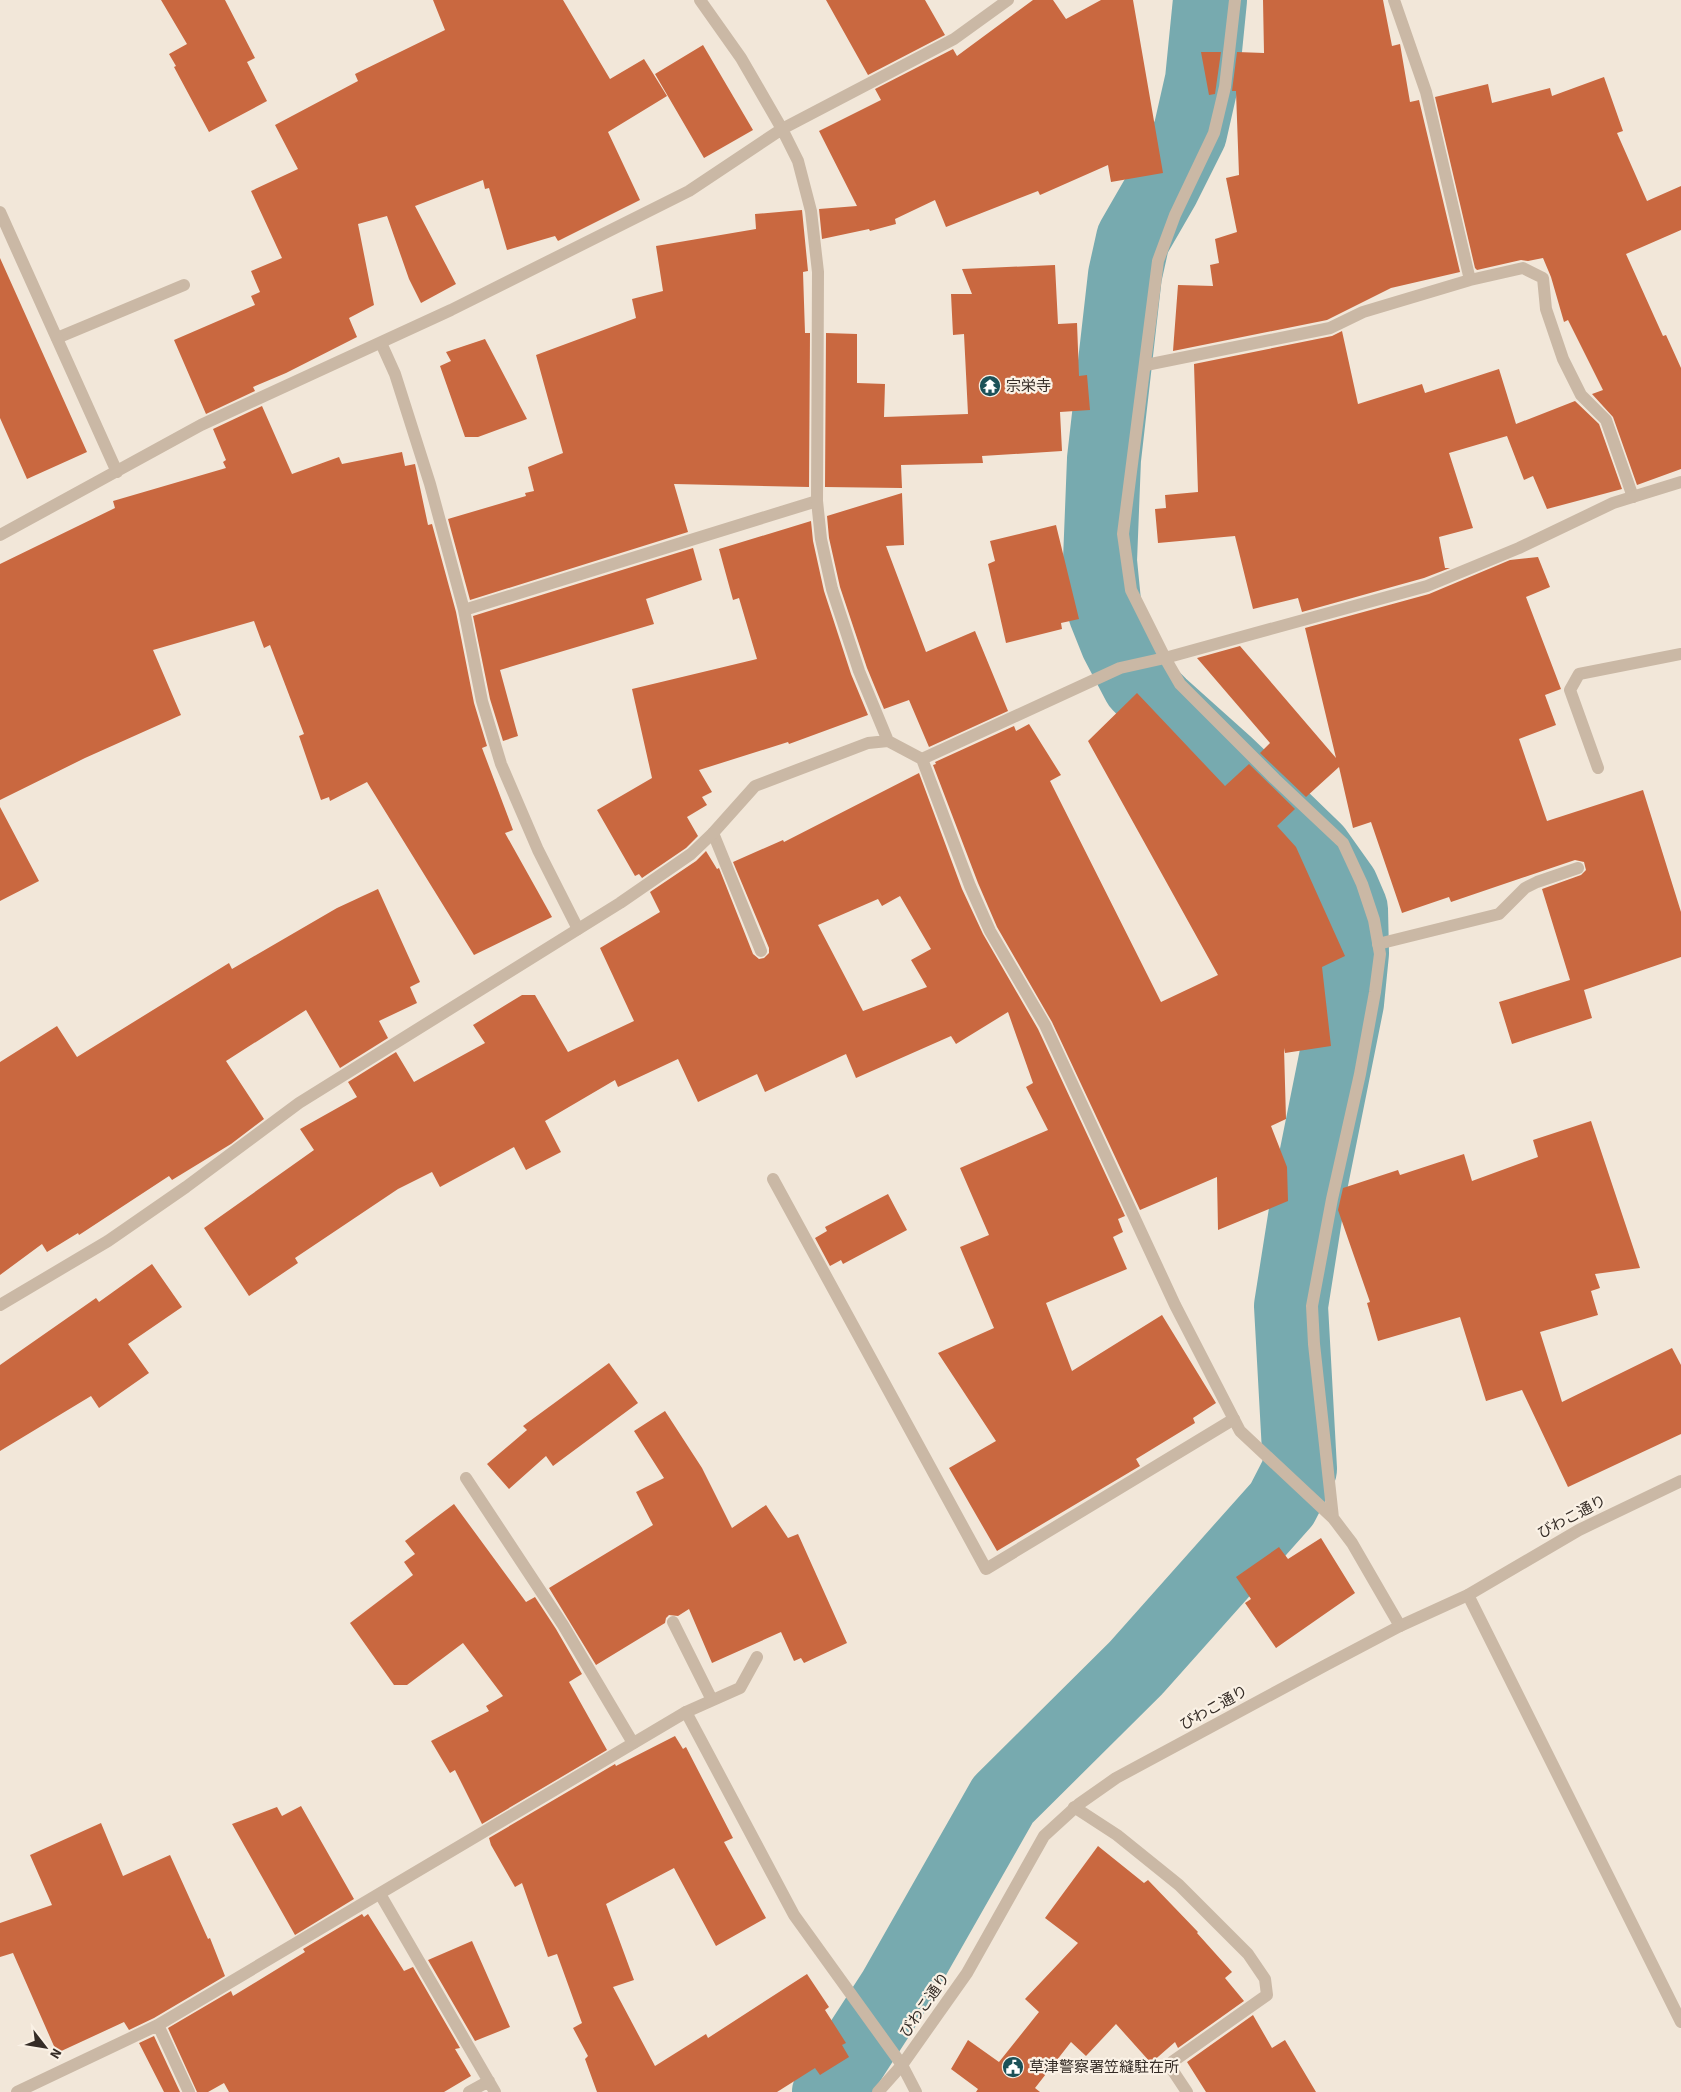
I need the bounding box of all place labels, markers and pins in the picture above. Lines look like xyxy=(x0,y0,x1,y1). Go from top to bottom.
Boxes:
temple icon: 宗栄寺 xyxy=(978,374,1002,398)
place label: 宗栄寺 xyxy=(1006,376,1051,397)
public building icon: 草津警察署笠縫駐在所 xyxy=(1001,2055,1025,2079)
place label: 草津警察署笠縫駐在所 xyxy=(1029,2057,1179,2078)

